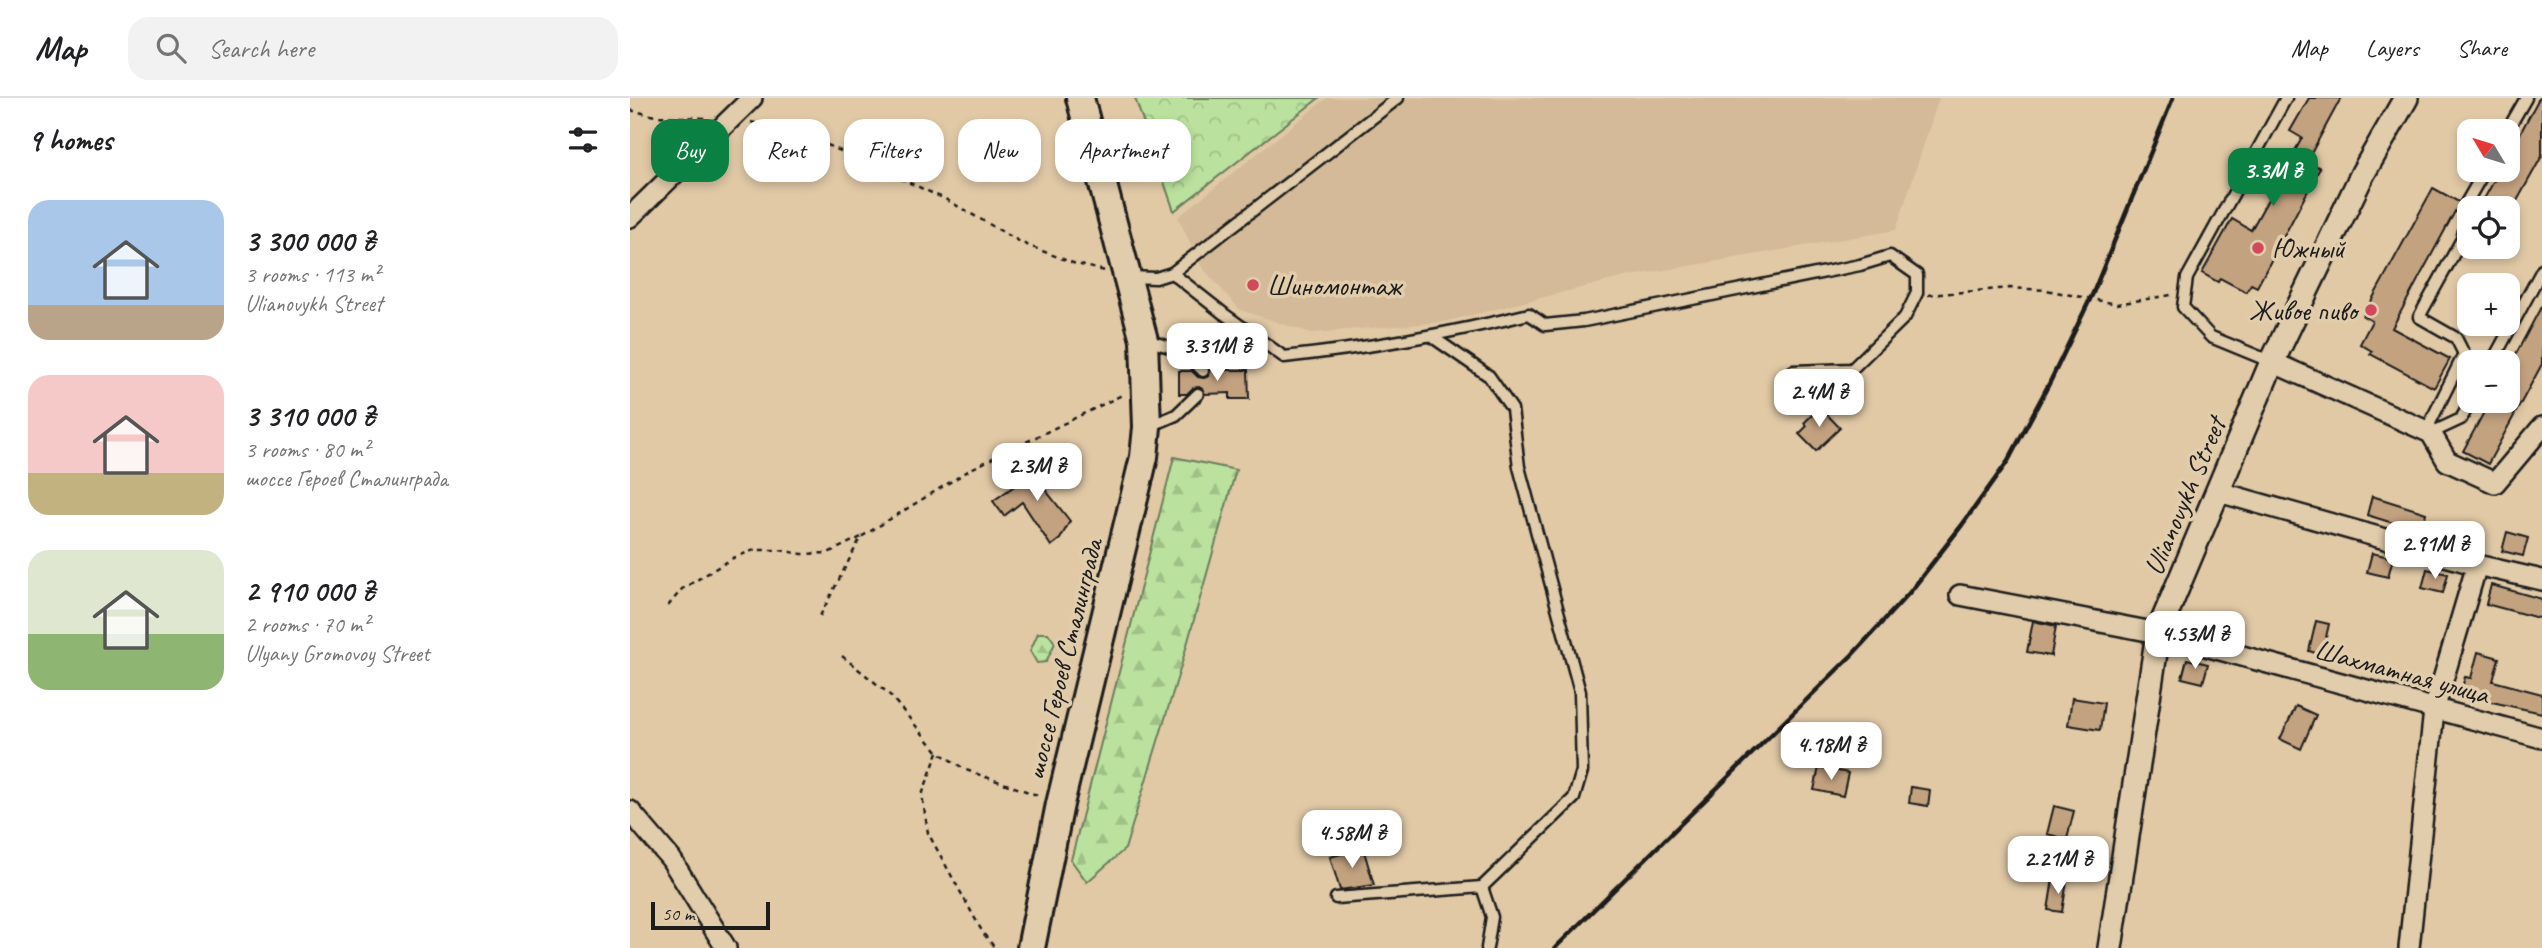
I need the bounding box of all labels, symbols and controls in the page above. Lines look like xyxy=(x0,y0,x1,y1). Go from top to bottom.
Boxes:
search box xyxy=(128,17,618,80)
text: Map xyxy=(35,27,86,69)
icon: search xyxy=(152,29,190,67)
text: Search here xyxy=(208,32,314,65)
text: Map xyxy=(2291,33,2328,63)
text: Layers xyxy=(2366,33,2419,63)
text: Share xyxy=(2457,33,2507,63)
chip: Buy xyxy=(651,119,729,182)
chip: Rent xyxy=(743,119,830,182)
chip: Filters xyxy=(844,119,944,182)
chip: New xyxy=(958,119,1041,182)
chip: Apartment xyxy=(1055,119,1191,182)
north arrow xyxy=(2457,119,2520,182)
map controls xyxy=(2457,119,2520,413)
text: 9 homes xyxy=(28,121,112,159)
icon: filters xyxy=(564,121,602,159)
pin: 3.3M ₴ xyxy=(2216,148,2330,208)
text: 3.3M ₴ xyxy=(2244,156,2302,185)
button: locate xyxy=(2457,196,2520,259)
text: 3 300 000 ₴ xyxy=(245,222,375,260)
icon: home xyxy=(84,228,168,312)
place label: Южный xyxy=(2272,231,2346,266)
marker: Южный xyxy=(2250,240,2266,256)
text: 3 rooms · 113 m² xyxy=(245,260,380,289)
place label: Шиномонтаж xyxy=(1267,268,1404,303)
button: + xyxy=(2457,273,2520,336)
marker: Шиномонтаж xyxy=(1245,277,1261,293)
text: Ulianovykh Street xyxy=(245,289,383,318)
place label: Живое пиво xyxy=(2249,293,2360,328)
marker: Живое пиво xyxy=(2363,302,2379,318)
pin: 3.31M ₴ xyxy=(1152,324,1282,383)
text: 3.31M ₴ xyxy=(1183,331,1251,360)
button: − xyxy=(2457,350,2520,413)
pin: 2.4M ₴ xyxy=(1762,370,1876,429)
text: 2.4M ₴ xyxy=(1790,377,1848,406)
text: 3 310 000 ₴ xyxy=(245,397,375,435)
icon: home xyxy=(84,403,168,487)
street label: Ulianovykh Street xyxy=(2136,409,2235,580)
text: 3 rooms · 80 m² xyxy=(245,435,369,464)
pin: 2.3M ₴ xyxy=(980,444,1094,503)
text: 2.3M ₴ xyxy=(1008,451,1066,480)
text: шоссе Героев Сталинграда xyxy=(245,464,448,493)
pin: 2.91M ₴ xyxy=(2370,522,2500,581)
text: 2.91M ₴ xyxy=(2401,529,2469,558)
street label: шоссе Героев Сталинграда xyxy=(1017,533,1111,783)
text: 2 910 000 ₴ xyxy=(245,572,375,610)
icon: home xyxy=(84,578,168,662)
text: 2 rooms · 70 m² xyxy=(245,610,369,639)
pin: 4.53M ₴ xyxy=(2130,612,2260,671)
text: 4.53M ₴ xyxy=(2161,619,2229,648)
street label: Шахматная улица xyxy=(2311,631,2494,712)
text: Ulyany Gromovoy Street xyxy=(245,639,430,668)
pin: 4.18M ₴ xyxy=(1766,722,1896,782)
text: 4.18M ₴ xyxy=(1797,730,1865,759)
pin: 4.58M ₴ xyxy=(1287,810,1417,870)
text: 4.58M ₴ xyxy=(1318,818,1386,847)
pin: 2.21M ₴ xyxy=(1993,836,2123,896)
text: 2.21M ₴ xyxy=(2024,844,2092,873)
scale bar xyxy=(651,899,770,931)
text: 50 m xyxy=(662,902,694,926)

